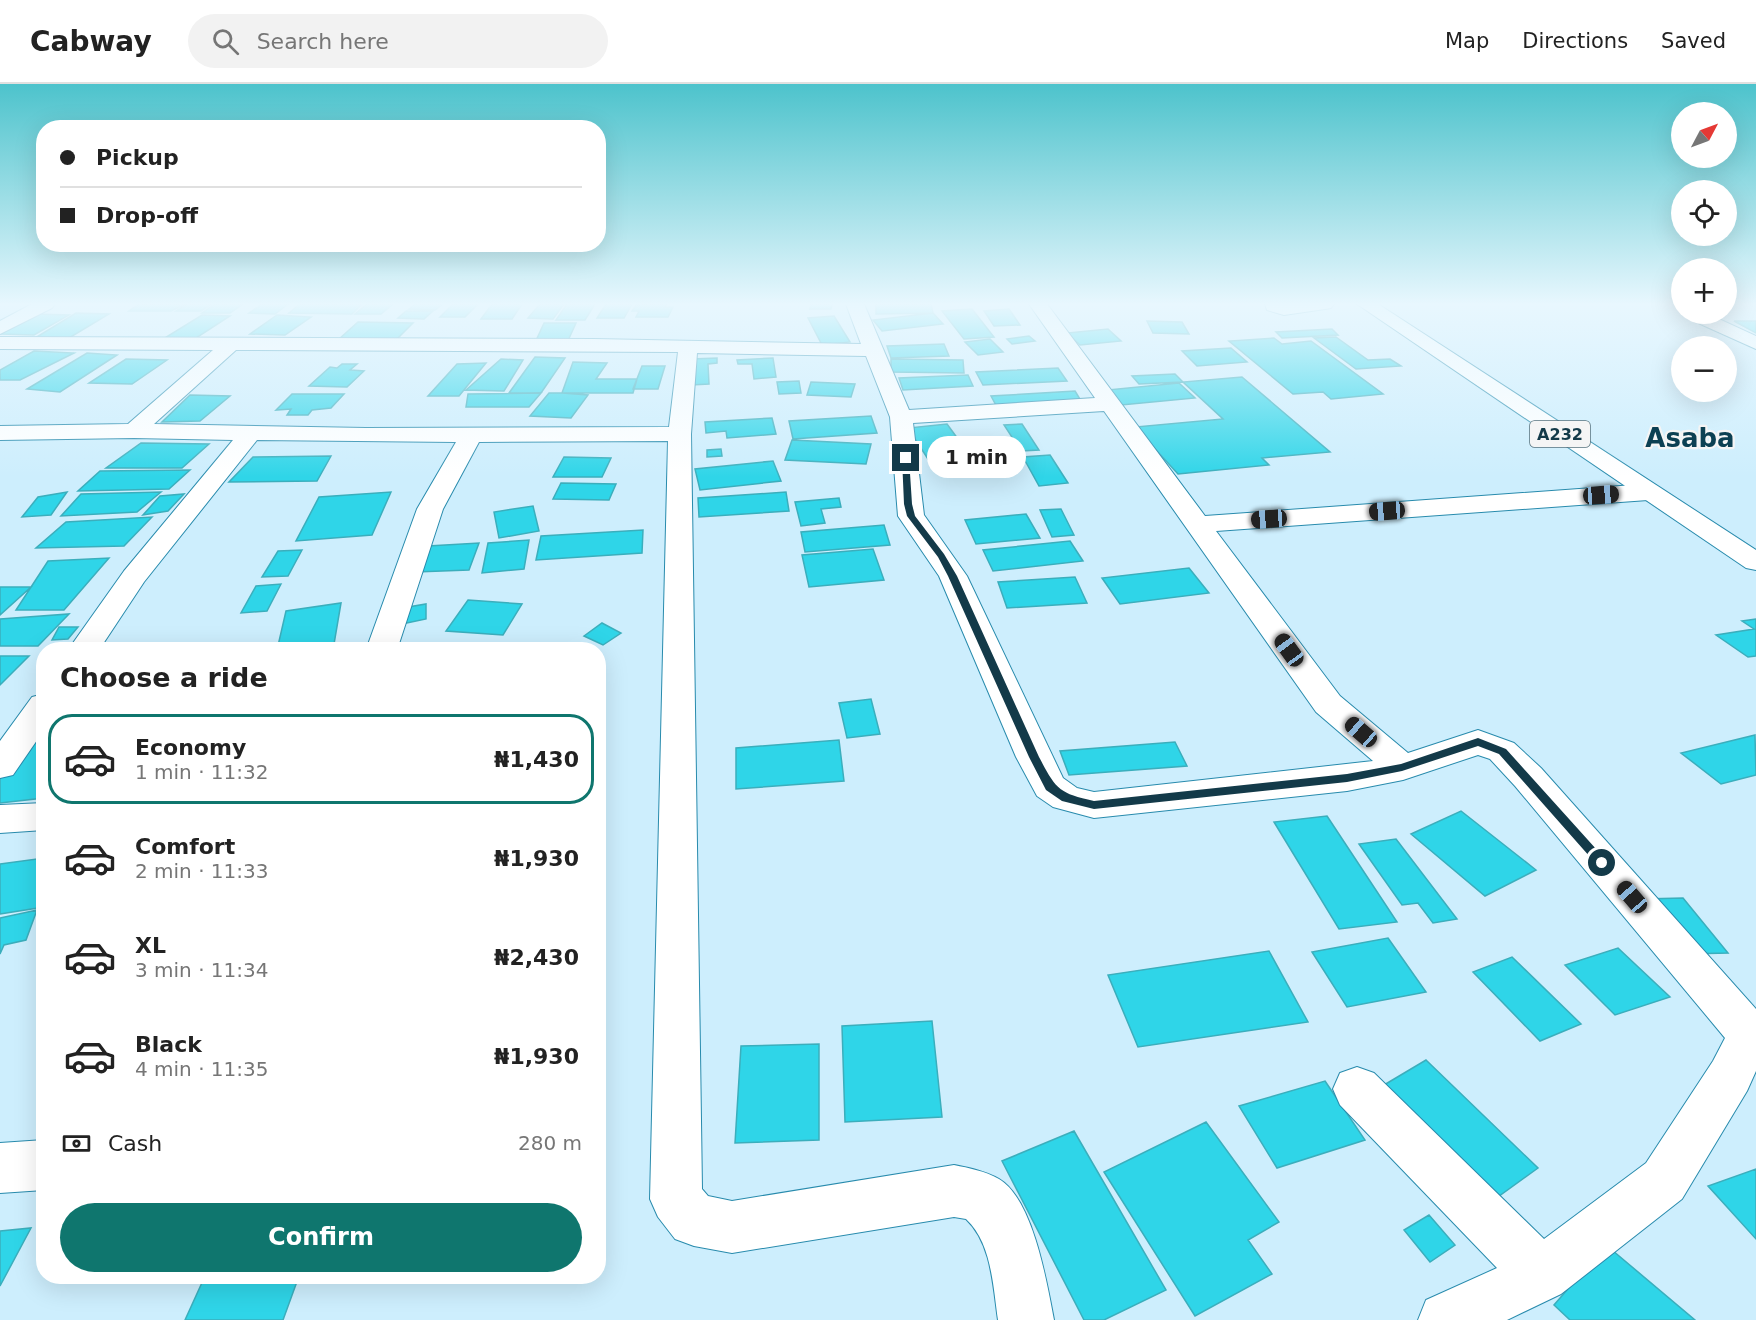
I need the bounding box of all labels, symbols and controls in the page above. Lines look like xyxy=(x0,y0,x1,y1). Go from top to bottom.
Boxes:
search box xyxy=(188,14,608,68)
text: Cabway xyxy=(30,25,152,58)
icon: search xyxy=(209,25,242,58)
text: Search here xyxy=(257,29,389,54)
text: Map xyxy=(1445,29,1489,53)
text: Directions xyxy=(1522,29,1628,53)
text: Saved xyxy=(1661,29,1726,53)
north arrow xyxy=(1671,102,1737,168)
map controls xyxy=(1671,102,1737,402)
text: Pickup xyxy=(96,145,179,170)
button: locate xyxy=(1671,180,1737,246)
text: Drop-off xyxy=(96,203,198,228)
button: + xyxy=(1671,258,1737,324)
button: − xyxy=(1671,336,1737,402)
road number: A232 xyxy=(1530,421,1590,447)
district label: Asaba xyxy=(1645,423,1735,453)
callout: 1 min xyxy=(927,437,1026,479)
route end xyxy=(892,444,919,471)
text: 1 min xyxy=(945,445,1008,469)
car xyxy=(1582,485,1620,505)
car xyxy=(1368,501,1406,521)
car xyxy=(1250,509,1288,529)
car xyxy=(1271,630,1307,670)
text: Choose a ride xyxy=(60,662,268,693)
car xyxy=(1342,713,1380,751)
icon: car xyxy=(63,732,117,786)
text: Economy xyxy=(135,735,246,760)
text: ₦1,430 xyxy=(494,747,579,772)
text: 1 min · 11:32 xyxy=(135,760,269,784)
icon: car xyxy=(63,831,117,885)
text: Comfort xyxy=(135,834,235,859)
text: ₦1,930 xyxy=(494,846,579,871)
route start xyxy=(1588,849,1615,876)
text: 2 min · 11:33 xyxy=(135,859,269,883)
car xyxy=(1613,878,1651,916)
icon: car xyxy=(63,930,117,984)
text: XL xyxy=(135,933,166,958)
text: ₦2,430 xyxy=(494,945,579,970)
text: 3 min · 11:34 xyxy=(135,958,269,982)
icon: car xyxy=(63,1029,117,1083)
text: Black xyxy=(135,1032,202,1057)
text: ₦1,930 xyxy=(494,1044,579,1069)
text: 4 min · 11:35 xyxy=(135,1057,269,1081)
icon: cash xyxy=(60,1127,93,1160)
text: Cash xyxy=(108,1131,162,1156)
text: 280 m xyxy=(518,1131,582,1155)
button: Confirm xyxy=(60,1203,582,1272)

